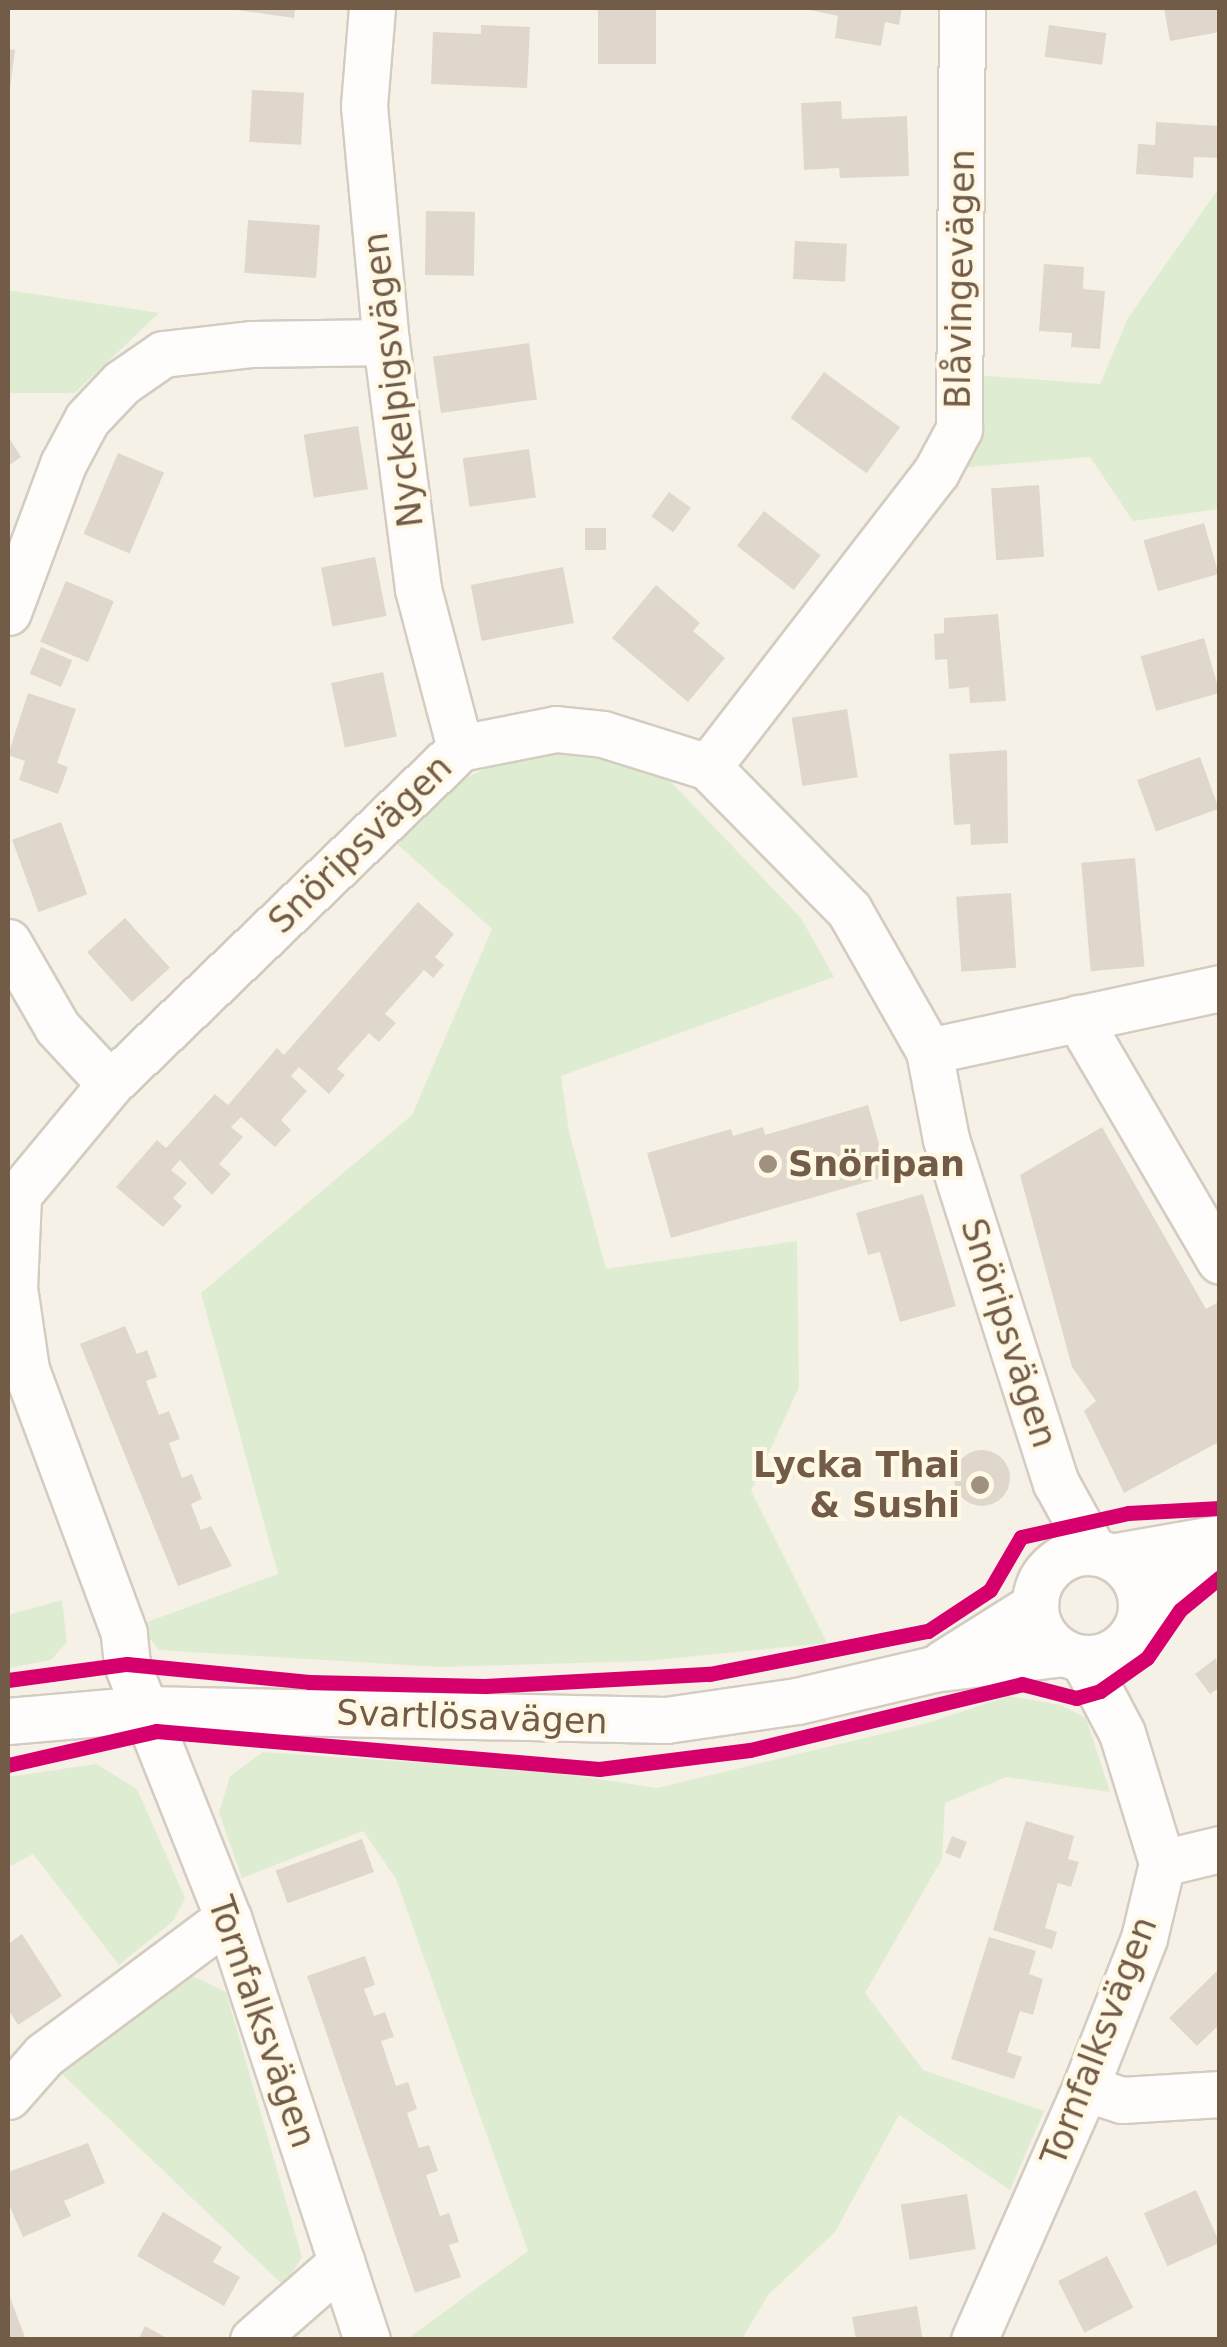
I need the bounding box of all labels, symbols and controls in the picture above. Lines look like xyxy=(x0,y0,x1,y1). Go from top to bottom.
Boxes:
street label: Blåvingevägen xyxy=(937,149,983,409)
street label: Nyckelpigsvägen xyxy=(354,230,432,530)
street label: Snöripsvägen xyxy=(260,746,460,942)
place label: Snöripan xyxy=(788,1143,965,1185)
marker: Snöripan xyxy=(757,1153,779,1175)
street label: Snöripsvägen xyxy=(952,1213,1066,1453)
place label: Lycka Thai & Sushi xyxy=(753,1444,960,1526)
marker: Lycka Thai & Sushi xyxy=(969,1474,991,1496)
street label: Svartlösavägen xyxy=(336,1691,608,1743)
street label: Tornfalksvägen xyxy=(199,1891,325,2153)
street label: Tornfalksvägen xyxy=(1032,1911,1166,2171)

